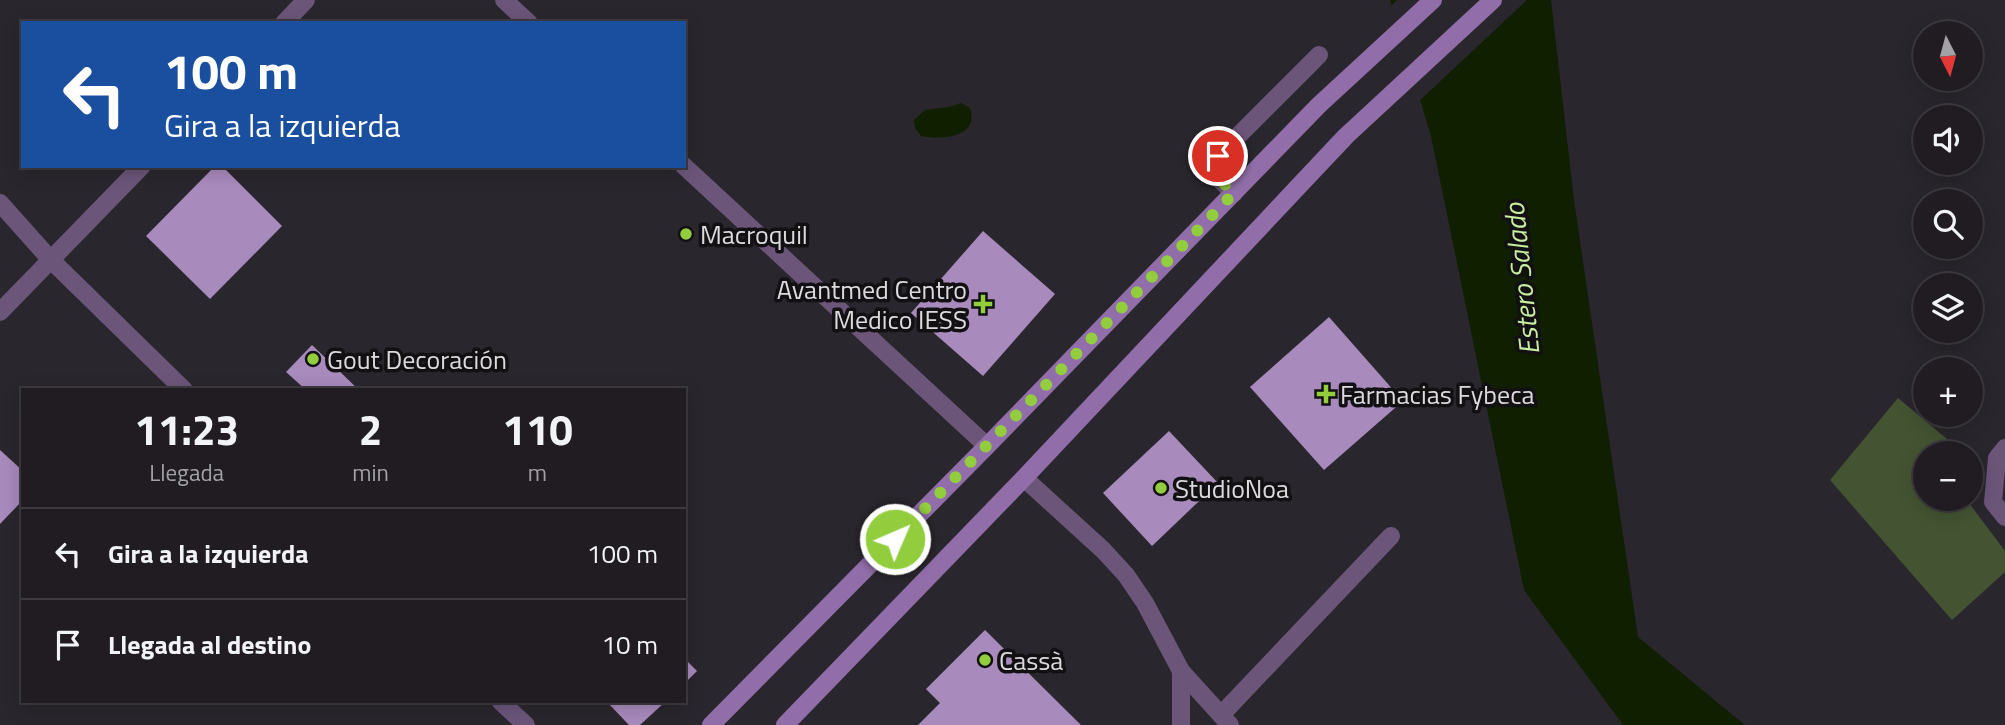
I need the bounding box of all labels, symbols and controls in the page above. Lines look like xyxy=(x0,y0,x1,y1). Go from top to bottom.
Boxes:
north arrow xyxy=(1913,21,1983,91)
map controls xyxy=(1913,21,1983,511)
text: 100 m xyxy=(164,33,298,108)
icon: left xyxy=(49,49,140,140)
text: Gira a la izquierda xyxy=(164,101,400,149)
button: sound xyxy=(1913,105,1983,175)
pin xyxy=(1188,126,1248,186)
icon: arrive xyxy=(1199,137,1237,175)
button: search xyxy=(1913,189,1983,259)
water label: Estero Salado xyxy=(1492,200,1550,357)
place label: Macroquil xyxy=(700,215,808,254)
marker: Macroquil xyxy=(678,226,694,242)
place label: Avantmed Centro Medico IESS xyxy=(777,270,967,339)
button: layers xyxy=(1913,273,1983,343)
marker: Avantmed Centro Medico IESS xyxy=(973,294,993,314)
place label: Gout Decoración xyxy=(327,340,507,379)
marker: Gout Decoración xyxy=(305,351,321,367)
button: + xyxy=(1913,357,1983,427)
place label: Farmacias Fybeca xyxy=(1340,375,1535,414)
marker: Farmacias Fybeca xyxy=(1318,386,1334,402)
text: 11:23 xyxy=(134,397,239,461)
text: 2 xyxy=(359,397,382,461)
text: 110 xyxy=(502,397,573,461)
button: − xyxy=(1913,441,1983,511)
text: Llegada xyxy=(149,455,224,490)
text: min xyxy=(352,455,389,490)
text: m xyxy=(528,455,547,490)
place label: StudioNoa xyxy=(1175,469,1289,508)
marker: StudioNoa xyxy=(1153,480,1169,496)
position arrow xyxy=(858,502,932,576)
text: Gira a la izquierda xyxy=(108,534,309,573)
text: 100 m xyxy=(587,534,658,573)
icon: left xyxy=(49,535,87,573)
text: Llegada al destino xyxy=(108,625,311,664)
text: 10 m xyxy=(601,625,658,664)
icon: arrive xyxy=(49,626,87,664)
place label: Cassà xyxy=(999,641,1063,680)
marker: Cassà xyxy=(977,652,993,668)

